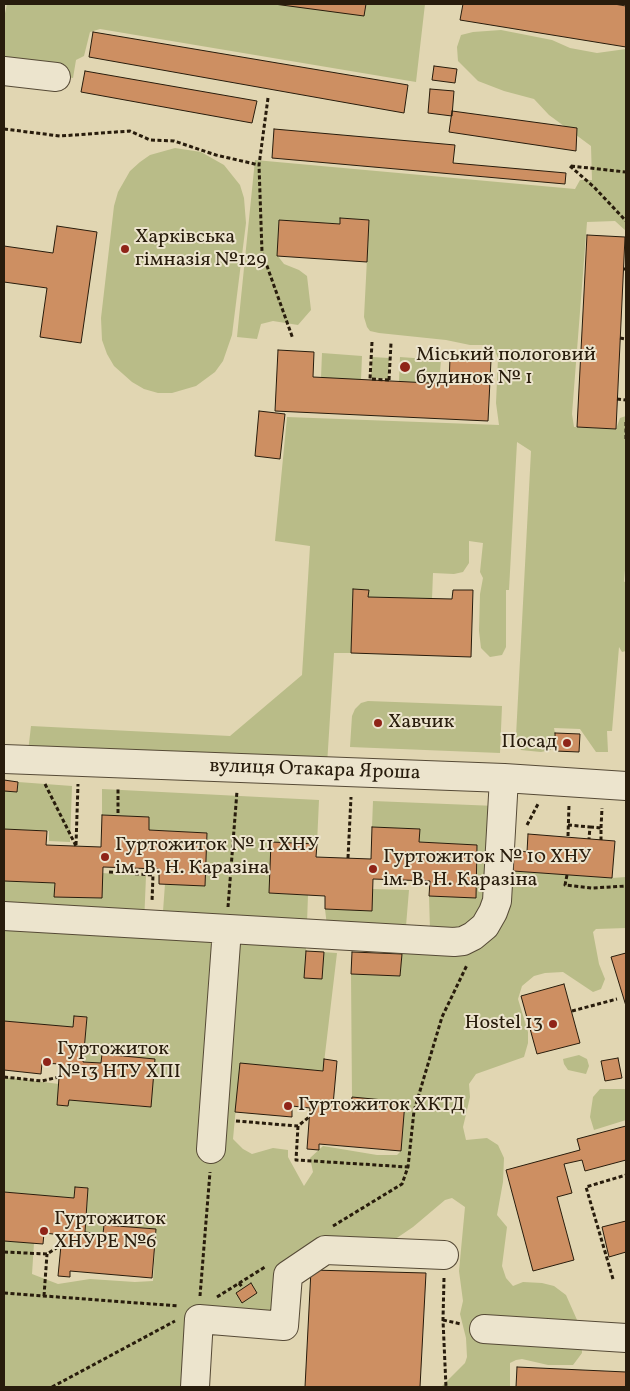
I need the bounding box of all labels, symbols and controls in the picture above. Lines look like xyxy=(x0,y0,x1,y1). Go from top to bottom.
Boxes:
place label: Харківська гімназія №129 xyxy=(135,226,267,273)
marker: Харківська гімназія №129 xyxy=(119,243,131,255)
place label: Міський пологовий будинок № 1 xyxy=(416,344,596,391)
marker: Міський пологовий будинок № 1 xyxy=(398,360,412,374)
place label: Хавчик xyxy=(388,711,454,735)
marker: Хавчик xyxy=(372,717,384,729)
place label: Посад xyxy=(501,731,557,755)
marker: Посад xyxy=(561,737,573,749)
street label: вулиця Отакара Яроша xyxy=(209,755,421,787)
place label: Гуртожиток № 11 ХНУ ім. В. Н. Каразіна xyxy=(115,834,319,881)
place label: Гуртожиток № 10 ХНУ ім. В. Н. Каразіна xyxy=(383,846,591,893)
marker: Гуртожиток № 11 ХНУ ім. В. Н. Каразіна xyxy=(99,851,111,863)
marker: Гуртожиток № 10 ХНУ ім. В. Н. Каразіна xyxy=(367,863,379,875)
place label: Hostel 13 xyxy=(464,1012,543,1036)
marker: Hostel 13 xyxy=(547,1018,559,1030)
place label: Гуртожиток №13 НТУ ХПІ xyxy=(57,1038,181,1085)
marker: Гуртожиток №13 НТУ ХПІ xyxy=(41,1056,53,1068)
place label: Гуртожиток ХКТД xyxy=(298,1094,465,1118)
marker: Гуртожиток ХКТД xyxy=(282,1100,294,1112)
place label: Гуртожиток ХНУРЕ №6 xyxy=(54,1208,166,1255)
marker: Гуртожиток ХНУРЕ №6 xyxy=(38,1225,50,1237)

